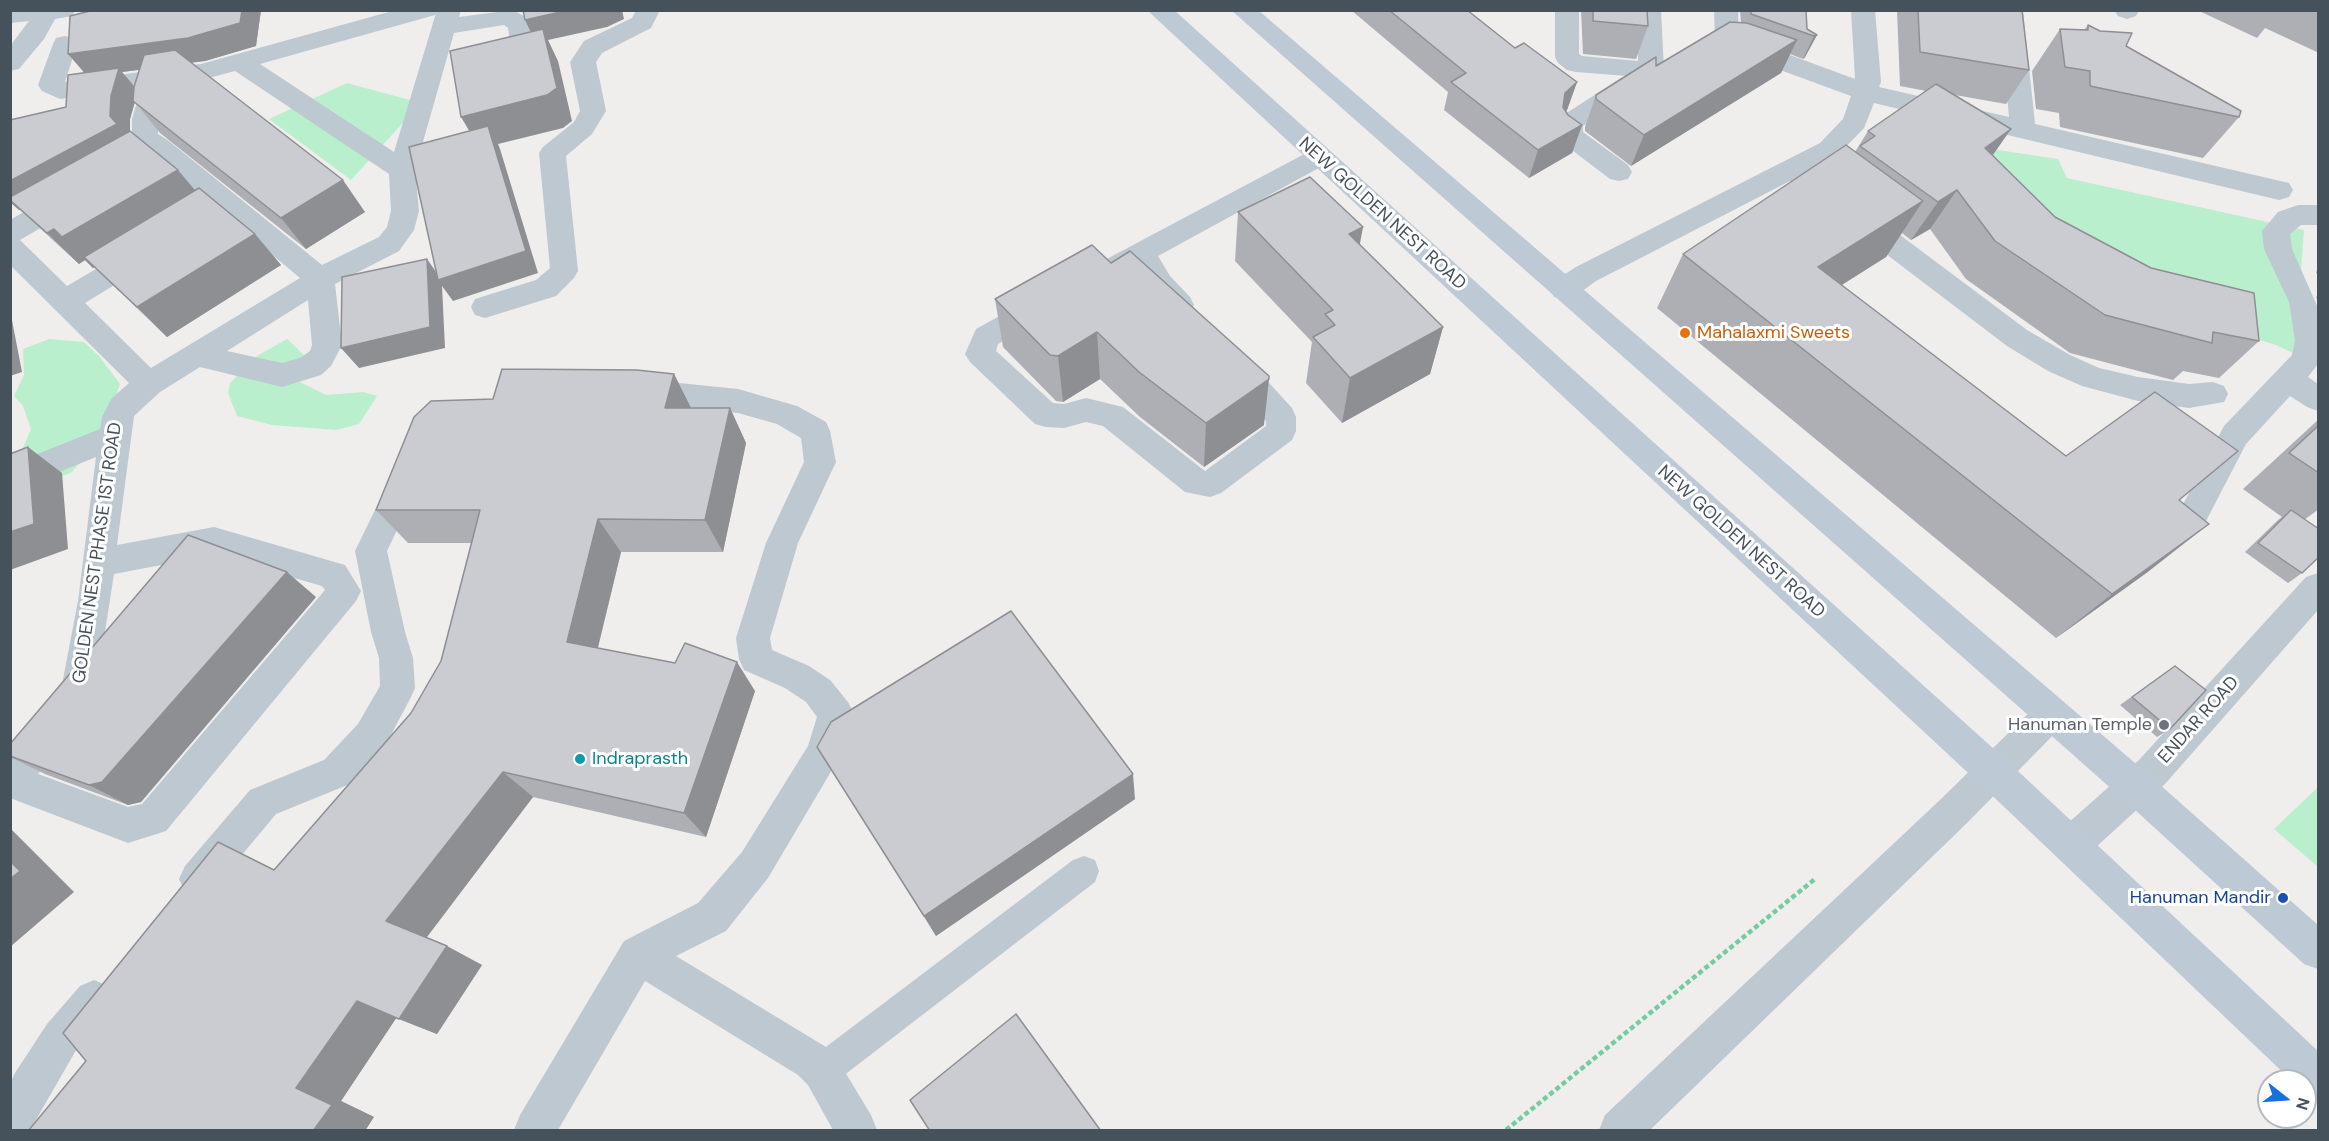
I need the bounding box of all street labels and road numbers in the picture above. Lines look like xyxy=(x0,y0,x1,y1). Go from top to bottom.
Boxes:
street label: NEW GOLDEN NEST ROAD xyxy=(1294,133,1470,295)
street label: GOLDEN NEST PHASE 1ST ROAD xyxy=(69,421,127,685)
street label: NEW GOLDEN NEST ROAD xyxy=(1653,461,1829,623)
street label: ENDAR ROAD xyxy=(2154,672,2244,768)

